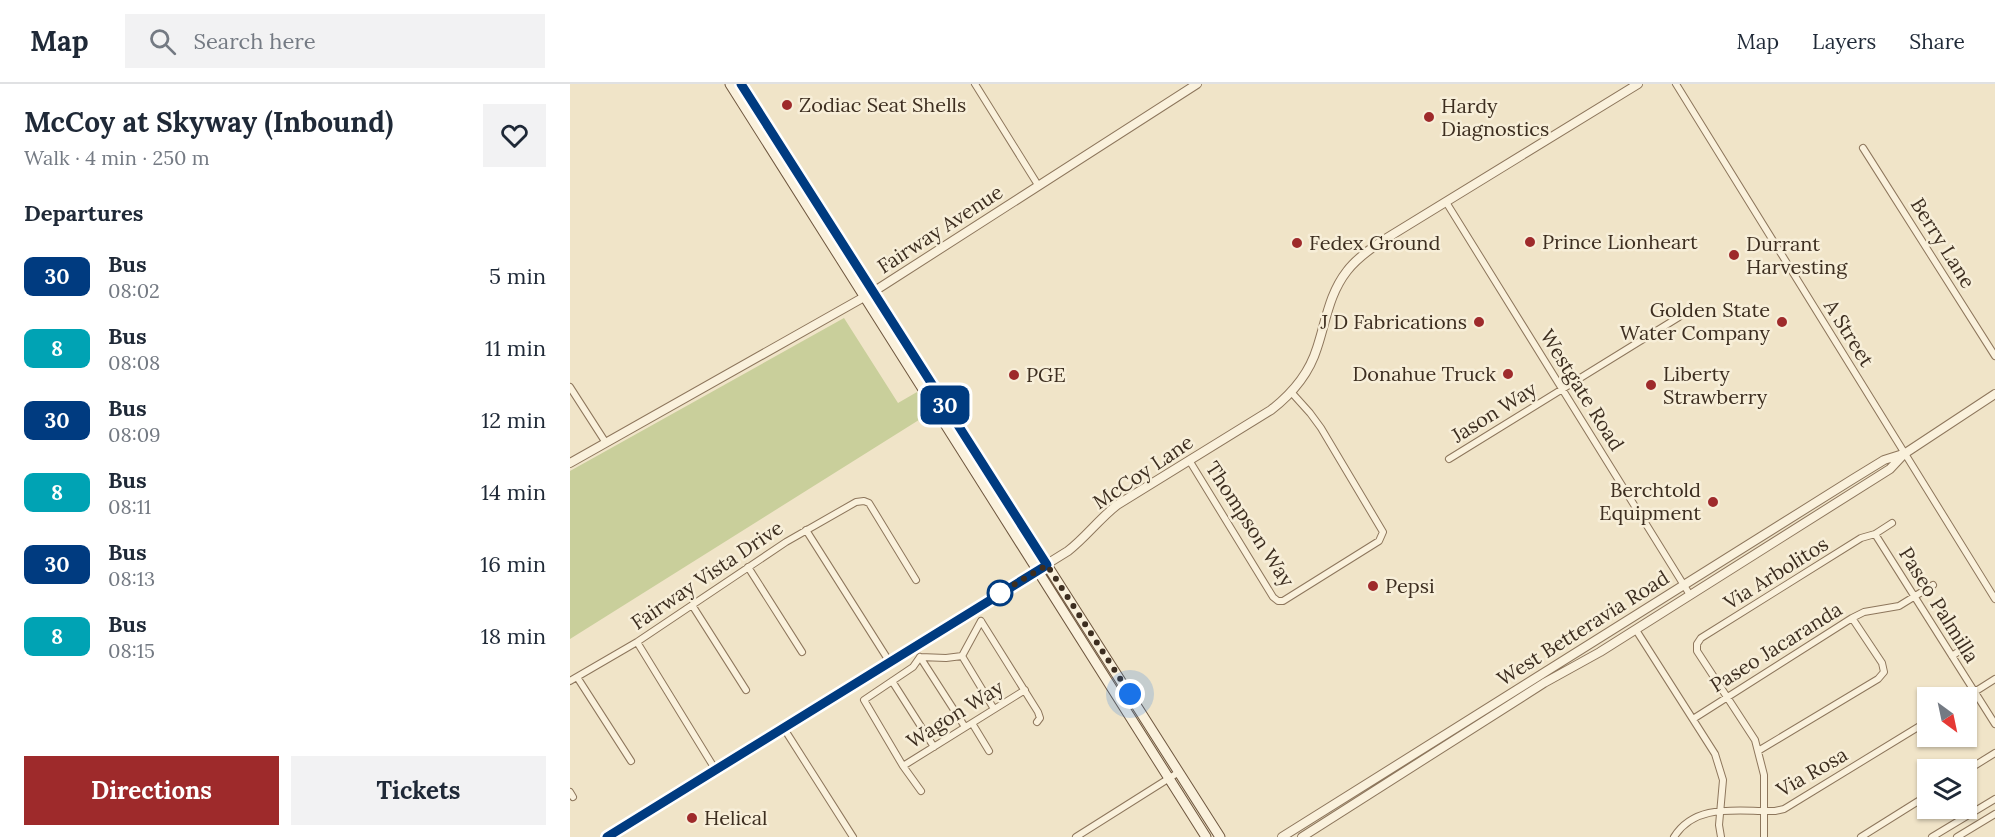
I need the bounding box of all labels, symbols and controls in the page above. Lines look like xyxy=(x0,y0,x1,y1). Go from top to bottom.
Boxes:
search box xyxy=(125,14,545,68)
text: Map xyxy=(30,23,89,59)
icon: search xyxy=(146,25,179,58)
text: Search here xyxy=(194,27,316,55)
text: Map xyxy=(1736,28,1779,55)
text: Layers xyxy=(1812,28,1876,55)
text: Share xyxy=(1909,28,1965,55)
place label: Zodiac Seat Shells xyxy=(799,92,966,117)
place label: Hardy Diagnostics xyxy=(1441,93,1549,141)
marker: Zodiac Seat Shells xyxy=(780,98,794,112)
text: McCoy at Skyway (Inbound) xyxy=(24,104,393,140)
button: heart xyxy=(483,104,546,167)
marker: Hardy Diagnostics xyxy=(1422,110,1436,124)
text: Walk · 4 min · 250 m xyxy=(24,145,210,170)
street label: Fairway Avenue xyxy=(872,179,1007,278)
street label: Berry Lane xyxy=(1906,193,1981,293)
text: Departures xyxy=(24,199,143,227)
place label: Prince Lionheart xyxy=(1542,229,1698,254)
place label: Fedex Ground xyxy=(1309,230,1440,255)
place label: Durrant Harvesting xyxy=(1746,231,1848,279)
marker: Prince Lionheart xyxy=(1523,235,1537,249)
marker: Fedex Ground xyxy=(1290,236,1304,250)
marker: Durrant Harvesting xyxy=(1727,248,1741,262)
text: Bus xyxy=(108,250,147,278)
text: 5 min xyxy=(489,262,546,290)
text: 30 xyxy=(44,263,70,290)
text: 08:02 xyxy=(108,278,160,303)
street label: A Street xyxy=(1819,294,1880,371)
place label: Golden State Water Company xyxy=(1620,297,1770,345)
place label: J D Fabrications xyxy=(1319,309,1467,334)
marker: J D Fabrications xyxy=(1472,315,1486,329)
marker: Golden State Water Company xyxy=(1775,315,1789,329)
text: Bus xyxy=(108,322,147,350)
street label: Westgate Road xyxy=(1535,324,1630,455)
text: 11 min xyxy=(485,334,546,362)
text: 8 xyxy=(51,335,63,362)
text: 08:08 xyxy=(108,350,160,375)
place label: Donahue Truck xyxy=(1352,361,1496,386)
place label: Liberty Strawberry xyxy=(1663,361,1768,409)
place label: PGE xyxy=(1026,362,1066,387)
marker: Donahue Truck xyxy=(1501,367,1515,381)
marker: PGE xyxy=(1007,368,1021,382)
street label: Jason Way xyxy=(1446,375,1541,448)
marker: Liberty Strawberry xyxy=(1644,378,1658,392)
line badge: 30 xyxy=(918,386,972,424)
text: 30 xyxy=(932,392,958,419)
text: Bus xyxy=(108,394,147,422)
text: 12 min xyxy=(481,406,546,434)
text: 30 xyxy=(44,407,70,434)
text: 08:09 xyxy=(108,422,161,447)
street label: McCoy Lane xyxy=(1088,429,1198,514)
street label: Thompson Way xyxy=(1201,456,1300,591)
text: Bus xyxy=(108,466,147,494)
place label: Berchtold Equipment xyxy=(1599,477,1701,525)
text: 14 min xyxy=(481,478,546,506)
text: 8 xyxy=(51,479,63,506)
text: 08:11 xyxy=(108,494,151,519)
marker: Berchtold Equipment xyxy=(1706,495,1720,509)
street label: Fairway Vista Drive xyxy=(626,514,787,635)
street label: Via Arbolitos xyxy=(1718,531,1833,615)
text: Bus xyxy=(108,538,147,566)
street label: Paseo Palmilla xyxy=(1894,542,1985,667)
text: 16 min xyxy=(480,550,546,578)
text: 30 xyxy=(44,551,70,578)
street label: West Betteravia Road xyxy=(1492,564,1673,691)
text: 08:13 xyxy=(108,566,155,591)
place label: Pepsi xyxy=(1385,573,1435,598)
marker: Pepsi xyxy=(1366,579,1380,593)
unlabelled marker xyxy=(987,580,1013,606)
street label: Paseo Jacaranda xyxy=(1705,596,1846,697)
text: Bus xyxy=(108,610,147,638)
text: 18 min xyxy=(481,622,546,650)
text: 8 xyxy=(51,623,63,650)
text: 08:15 xyxy=(108,638,155,663)
street label: Wagon Way xyxy=(902,674,1008,753)
your location xyxy=(1115,679,1145,709)
north arrow xyxy=(1917,687,1977,747)
map controls xyxy=(1917,687,1977,819)
street label: Via Rosa xyxy=(1771,741,1852,802)
button: Directions xyxy=(24,756,279,825)
button: Tickets xyxy=(291,756,546,825)
button: layers xyxy=(1917,759,1977,819)
place label: Helical xyxy=(704,805,767,830)
marker: Helical xyxy=(685,811,699,825)

